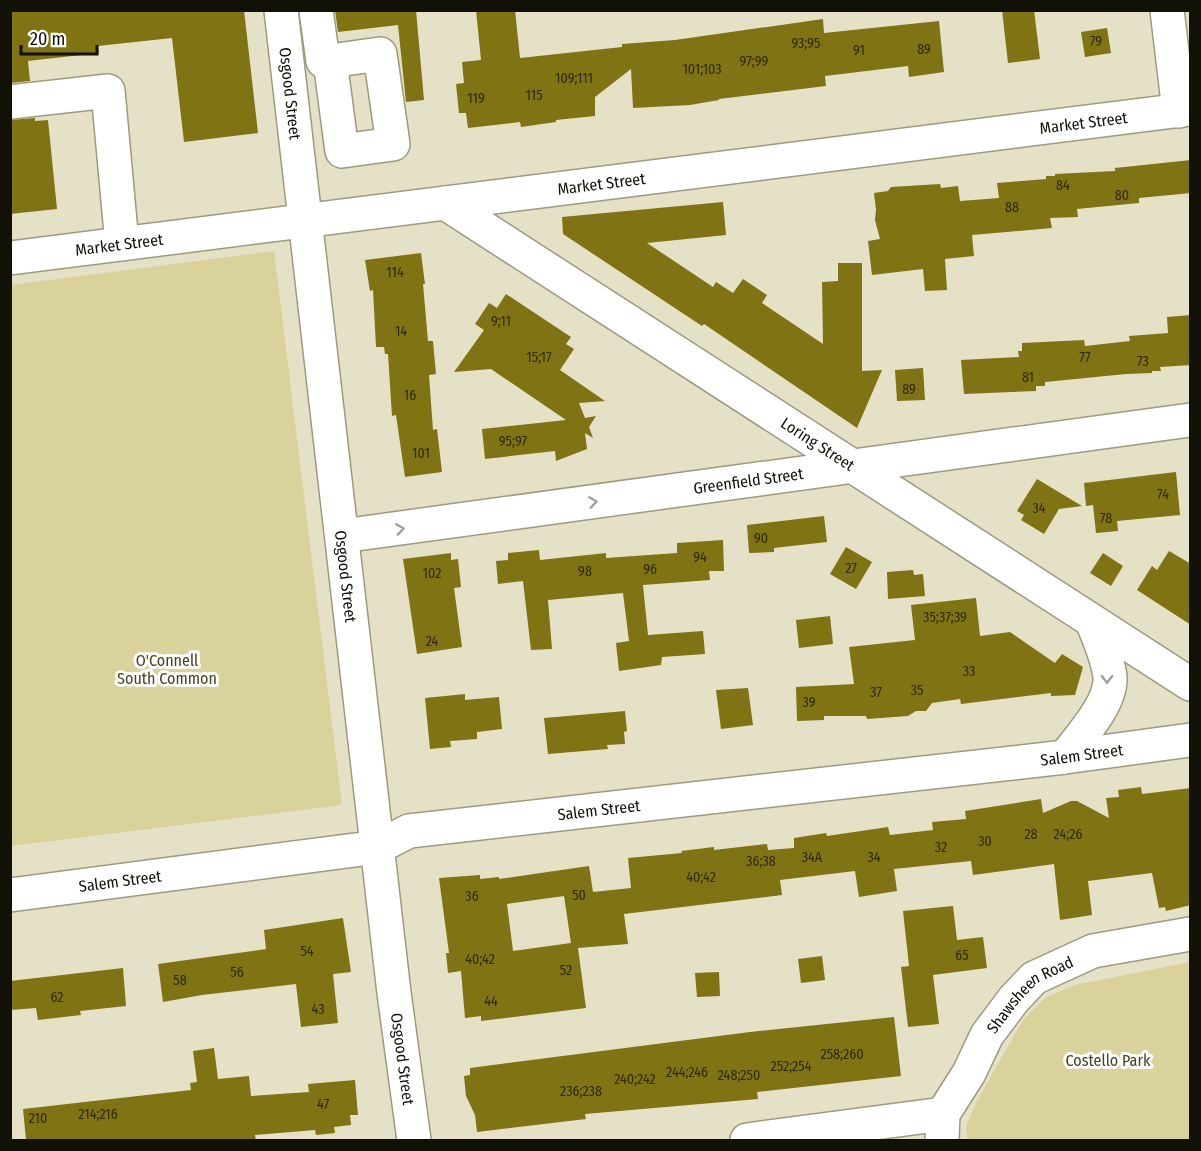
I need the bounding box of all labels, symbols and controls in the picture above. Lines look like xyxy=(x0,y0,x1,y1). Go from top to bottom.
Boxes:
scale bar xyxy=(21,18,98,56)
text: 20 m xyxy=(30,28,65,50)
house number: 79 xyxy=(1090,33,1102,50)
house number: 93;95 xyxy=(791,35,821,52)
house number: 89 xyxy=(917,41,931,58)
house number: 91 xyxy=(853,42,865,59)
street label: Osgood Street xyxy=(276,46,305,141)
house number: 97;99 xyxy=(740,53,769,70)
house number: 101;103 xyxy=(682,61,722,78)
house number: 109;111 xyxy=(555,70,593,87)
house number: 115 xyxy=(525,87,543,104)
house number: 119 xyxy=(467,90,485,107)
street label: Market Street xyxy=(1038,107,1129,137)
street label: Market Street xyxy=(556,168,647,198)
house number: 84 xyxy=(1056,177,1070,194)
house number: 80 xyxy=(1115,187,1129,204)
house number: 88 xyxy=(1005,199,1019,216)
street label: Market Street xyxy=(74,229,165,259)
house number: 114 xyxy=(386,264,404,281)
house number: 9;11 xyxy=(491,313,511,330)
house number: 14 xyxy=(395,323,407,340)
house number: 15;17 xyxy=(526,349,552,366)
house number: 77 xyxy=(1079,349,1091,366)
house number: 73 xyxy=(1137,353,1149,370)
house number: 81 xyxy=(1022,369,1034,386)
house number: 89 xyxy=(902,381,916,398)
house number: 16 xyxy=(404,387,416,404)
street label: Loring Street xyxy=(778,413,859,475)
house number: 95;97 xyxy=(499,433,528,450)
house number: 101 xyxy=(412,445,430,462)
street label: Greenfield Street xyxy=(692,463,805,497)
house number: 74 xyxy=(1157,486,1169,503)
one-way arrow xyxy=(588,497,598,509)
house number: 34 xyxy=(1032,500,1046,517)
house number: 78 xyxy=(1100,510,1112,527)
one-way arrow xyxy=(395,523,404,535)
street label: Osgood Street xyxy=(331,529,361,624)
house number: 90 xyxy=(754,530,768,547)
house number: 94 xyxy=(693,549,707,566)
house number: 27 xyxy=(845,560,857,577)
house number: 96 xyxy=(643,561,657,578)
house number: 98 xyxy=(578,563,592,580)
house number: 102 xyxy=(423,565,441,582)
house number: 35;37;39 xyxy=(923,609,967,626)
house number: 24 xyxy=(426,633,439,650)
park label: O'Connell South Common xyxy=(117,651,217,688)
house number: 33 xyxy=(963,663,975,680)
one-way arrow xyxy=(1101,675,1114,684)
house number: 35 xyxy=(911,682,923,699)
house number: 37 xyxy=(870,684,882,701)
house number: 39 xyxy=(803,694,816,711)
street label: Salem Street xyxy=(1039,740,1125,769)
street label: Salem Street xyxy=(556,795,642,824)
house number: 28 xyxy=(1024,826,1038,843)
house number: 24;26 xyxy=(1054,826,1082,843)
house number: 30 xyxy=(978,833,992,850)
house number: 32 xyxy=(935,839,947,856)
house number: 34A xyxy=(802,849,823,866)
house number: 34 xyxy=(867,849,881,866)
house number: 36;38 xyxy=(746,853,776,870)
street label: Salem Street xyxy=(78,866,163,895)
house number: 40;42 xyxy=(686,869,716,886)
house number: 50 xyxy=(572,887,586,904)
house number: 36 xyxy=(465,888,479,905)
house number: 54 xyxy=(300,943,314,960)
house number: 65 xyxy=(955,947,969,964)
house number: 40;42 xyxy=(465,951,495,968)
street label: Shawsheen Road xyxy=(982,952,1076,1037)
house number: 52 xyxy=(560,962,572,979)
house number: 56 xyxy=(230,964,244,981)
house number: 58 xyxy=(173,972,187,989)
house number: 62 xyxy=(51,989,64,1006)
house number: 44 xyxy=(484,993,498,1010)
house number: 43 xyxy=(312,1001,324,1018)
street label: Osgood Street xyxy=(387,1012,419,1107)
house number: 258;260 xyxy=(821,1046,863,1063)
park label: Costello Park xyxy=(1066,1051,1151,1070)
house number: 252;254 xyxy=(771,1058,812,1075)
house number: 244;246 xyxy=(666,1064,708,1081)
house number: 248;250 xyxy=(718,1067,760,1084)
house number: 240;242 xyxy=(614,1071,656,1088)
house number: 236;238 xyxy=(560,1083,602,1100)
house number: 47 xyxy=(317,1096,329,1113)
house number: 214;216 xyxy=(78,1106,118,1123)
house number: 210 xyxy=(29,1110,47,1127)

